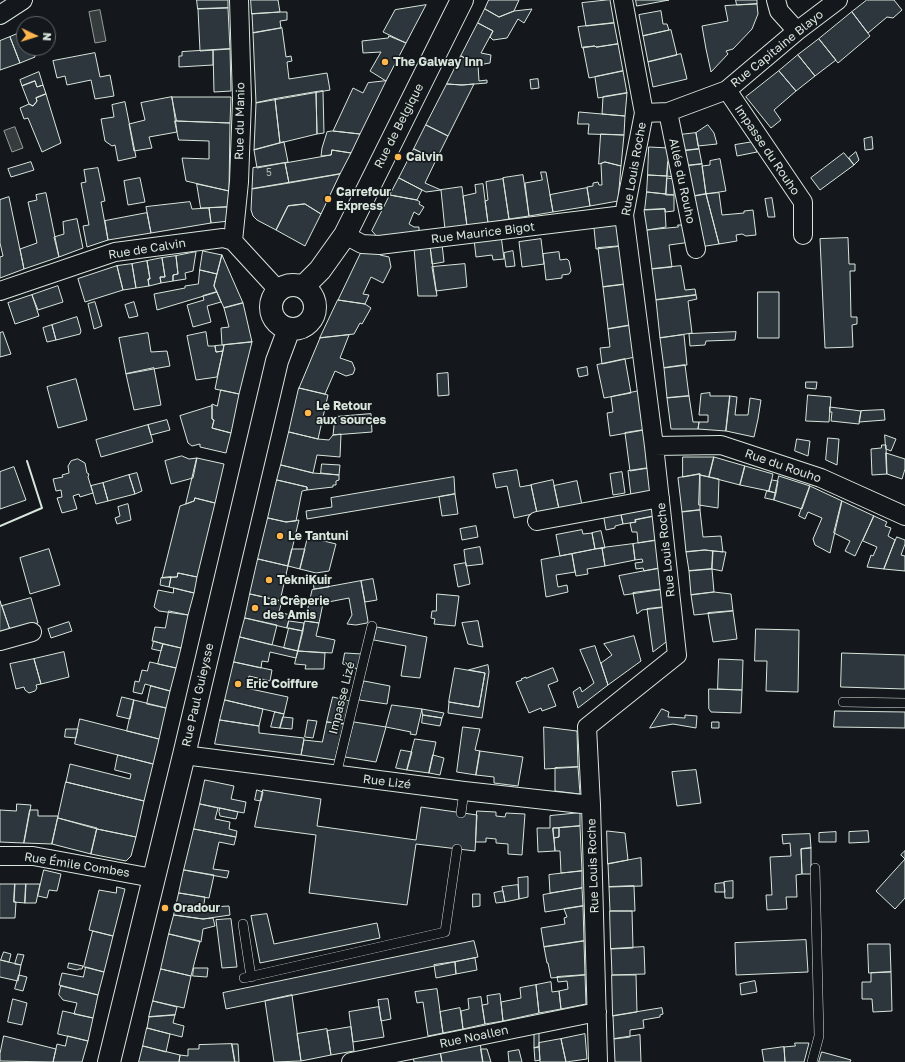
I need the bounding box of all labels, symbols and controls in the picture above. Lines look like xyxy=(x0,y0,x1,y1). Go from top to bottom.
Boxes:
street label: Rue Capitaine Blayo xyxy=(728,7,826,91)
north arrow xyxy=(16,16,56,56)
text: N xyxy=(41,32,54,41)
place label: The Galway Inn xyxy=(393,55,483,69)
marker: The Galway Inn xyxy=(380,57,390,67)
street label: Rue de Belgique xyxy=(371,81,427,171)
street label: Rue du Manio xyxy=(232,82,248,160)
street label: Impasse du Rouho xyxy=(731,102,803,198)
street label: Rue Louis Roche xyxy=(619,121,649,217)
street label: Allée du Rouho xyxy=(666,137,698,225)
place label: Calvin xyxy=(406,150,443,164)
marker: Calvin xyxy=(393,152,403,162)
house number: 5 xyxy=(266,167,272,179)
place label: Carrefour Express xyxy=(336,185,391,213)
marker: Carrefour Express xyxy=(323,194,333,204)
street label: Rue Maurice Bigot xyxy=(430,219,536,247)
street label: Rue de Calvin xyxy=(107,236,187,262)
place label: Le Retour aux sources xyxy=(316,399,386,427)
marker: Le Retour aux sources xyxy=(303,408,313,418)
street label: Rue du Rouho xyxy=(743,446,823,486)
street label: Rue Louis Roche xyxy=(654,502,678,598)
place label: Le Tantuni xyxy=(288,529,348,543)
marker: Le Tantuni xyxy=(275,531,285,541)
place label: TekniKuir xyxy=(277,573,332,587)
marker: TekniKuir xyxy=(264,575,274,585)
place label: La Crêperie des Amis xyxy=(263,594,330,622)
marker: La Crêperie des Amis xyxy=(250,603,260,613)
street label: Rue Paul Guieysse xyxy=(179,642,217,748)
street label: Impasse Lizé xyxy=(326,660,358,736)
place label: Eric Coiffure xyxy=(246,677,318,691)
marker: Eric Coiffure xyxy=(233,679,243,689)
street label: Rue Lizé xyxy=(362,772,412,792)
street label: Rue Louis Roche xyxy=(584,818,602,914)
street label: Rue Émile Combes xyxy=(23,850,131,880)
place label: Oradour xyxy=(173,901,220,915)
marker: Oradour xyxy=(160,903,170,913)
street label: Rue Noallen xyxy=(438,1023,510,1051)

